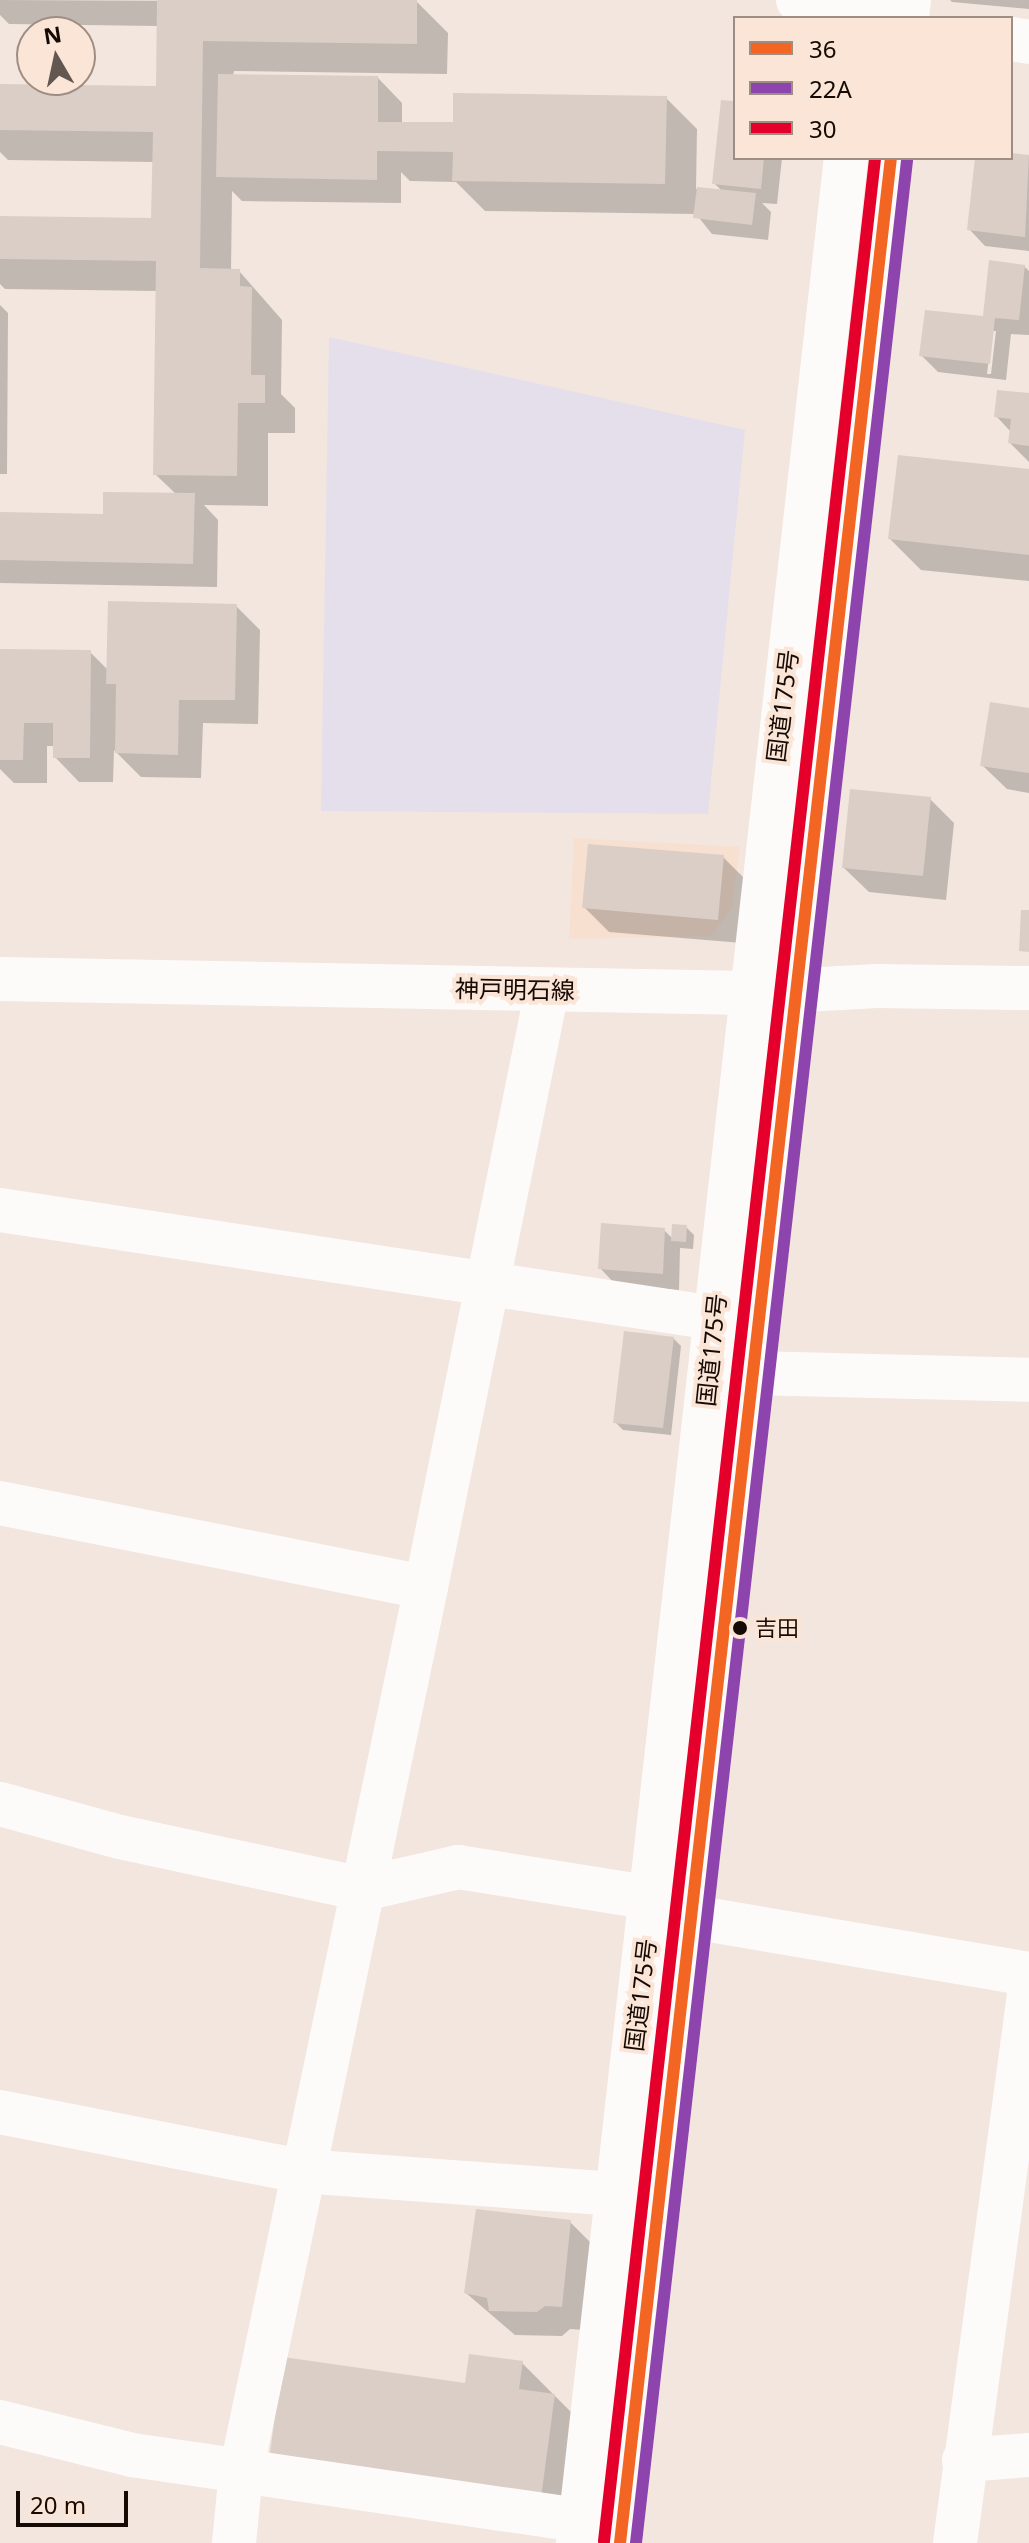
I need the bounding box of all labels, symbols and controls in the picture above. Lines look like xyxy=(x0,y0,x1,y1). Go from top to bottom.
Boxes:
north arrow xyxy=(16,16,96,96)
legend xyxy=(733,16,1013,160)
text: N xyxy=(41,18,64,50)
text: 36 xyxy=(809,32,836,65)
text: 22A xyxy=(809,72,852,105)
text: 30 xyxy=(809,112,836,145)
street label: 国道175号 xyxy=(761,648,803,764)
street label: 神戸明石線 xyxy=(455,974,575,1004)
street label: 国道175号 xyxy=(691,1292,731,1408)
place label: 吉田 xyxy=(755,1615,799,1641)
marker: 吉田 xyxy=(732,1620,748,1636)
street label: 国道175号 xyxy=(619,1937,661,2053)
scale bar xyxy=(20,2475,132,2525)
text: 20 m xyxy=(30,2488,86,2521)

